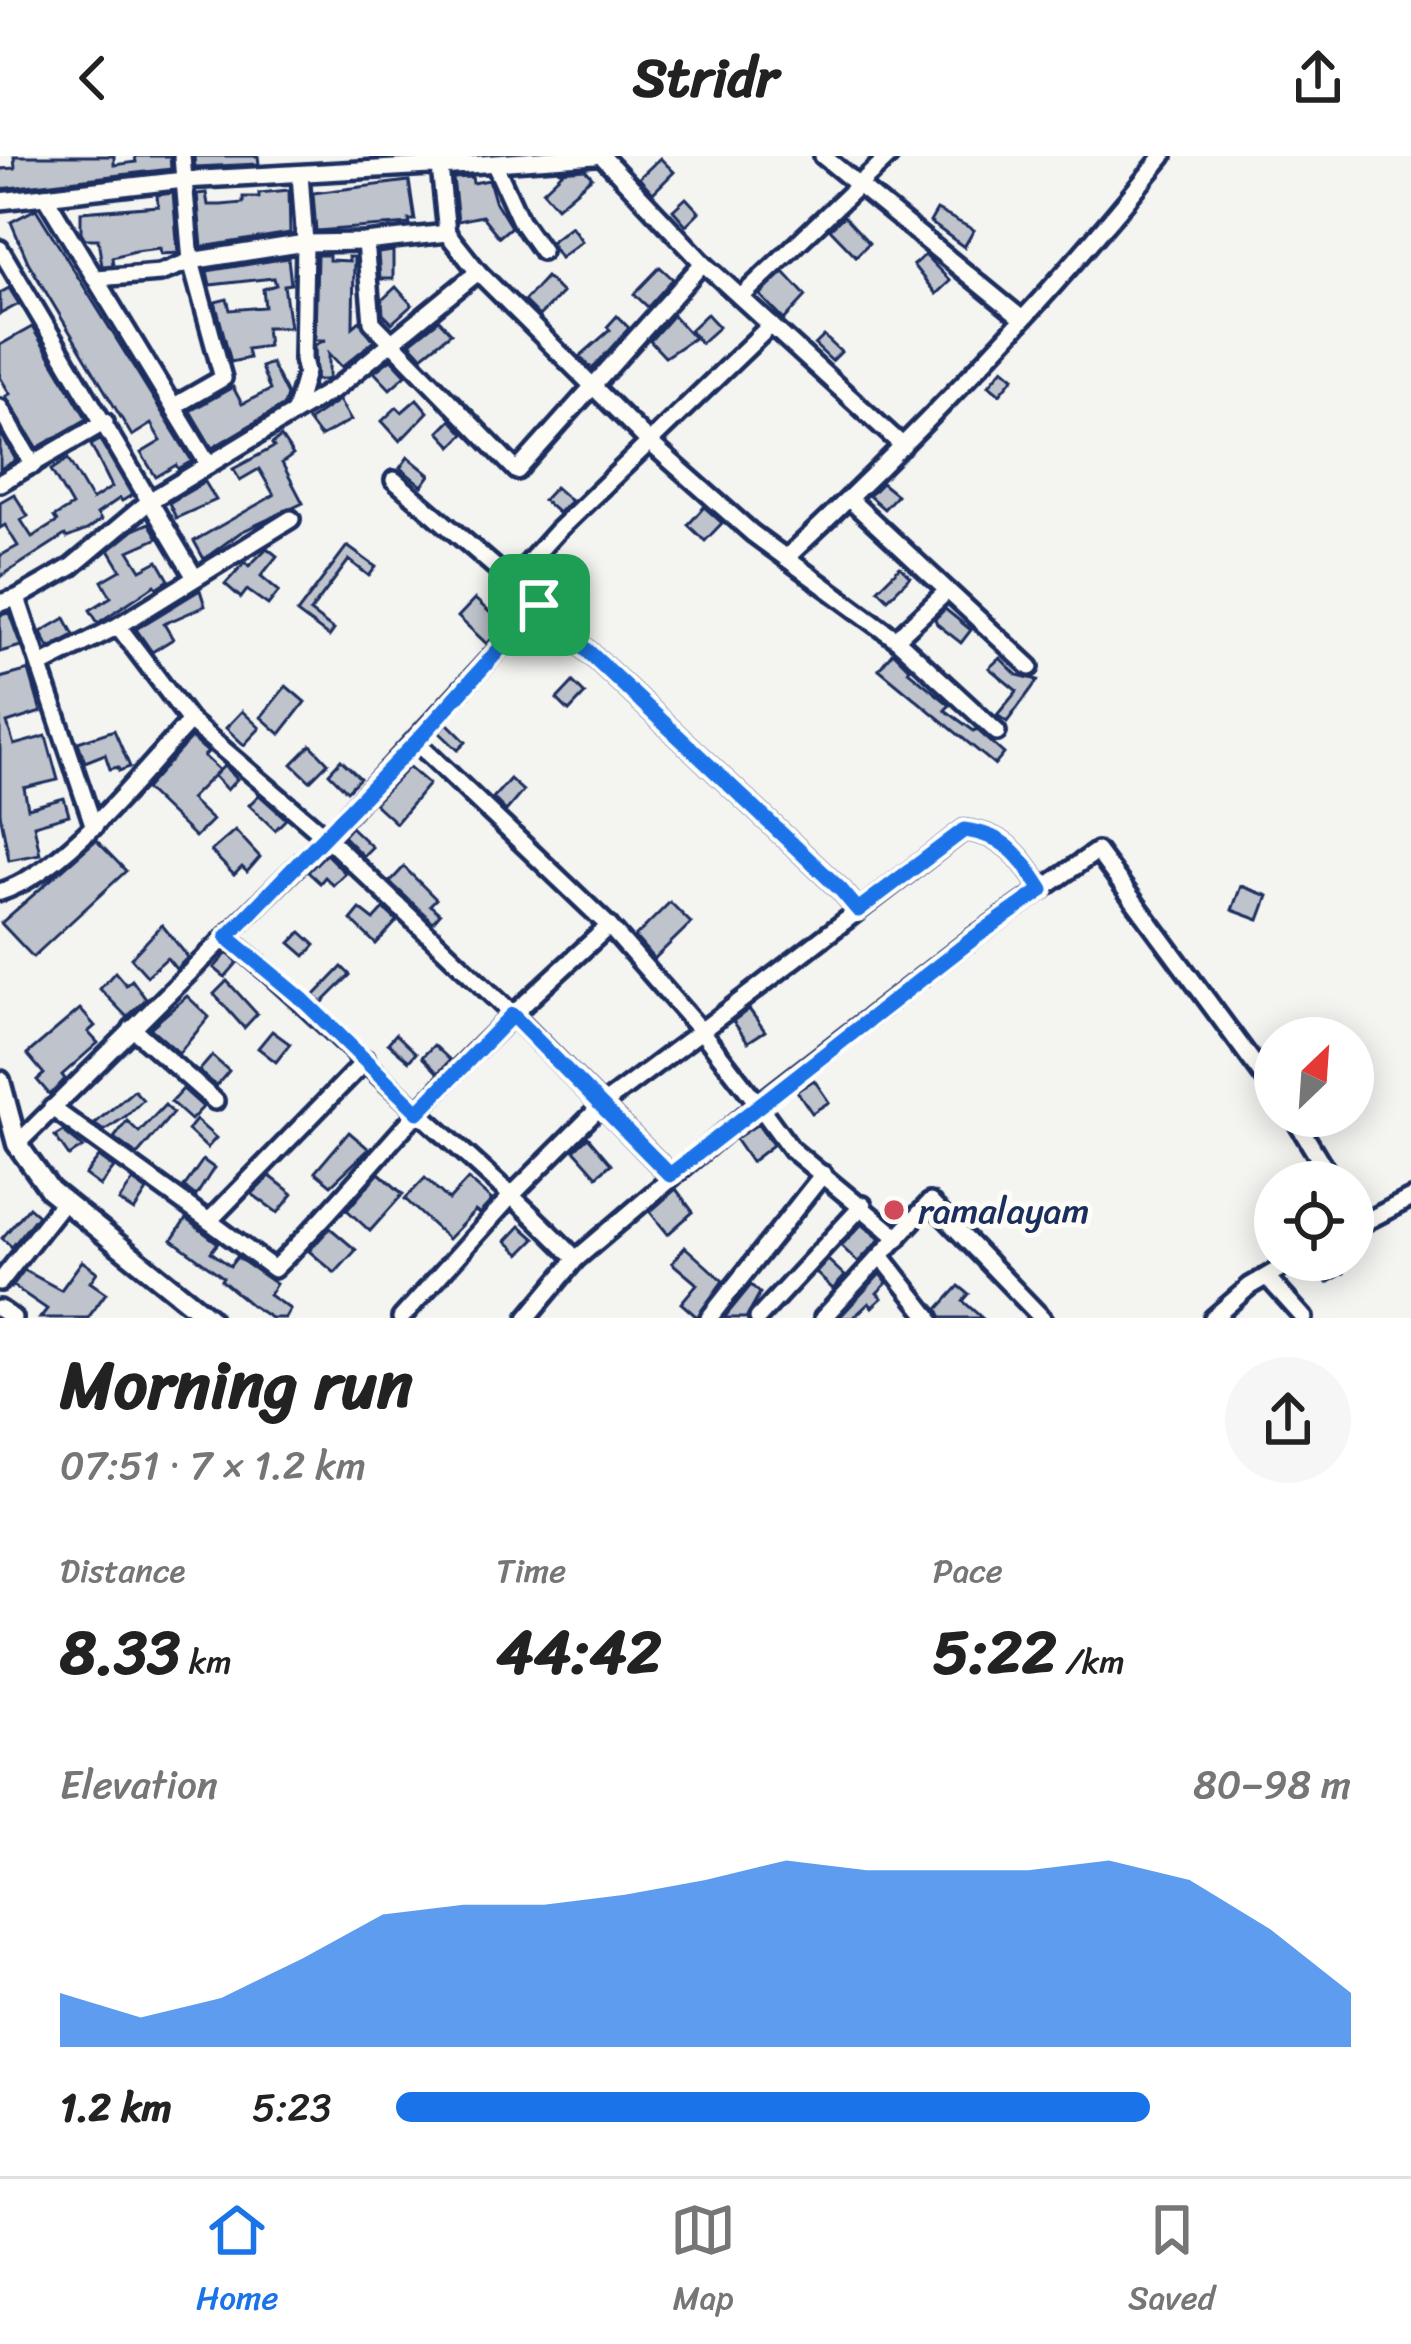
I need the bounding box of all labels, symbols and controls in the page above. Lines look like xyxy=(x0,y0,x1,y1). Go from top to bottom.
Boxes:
text: Stridr xyxy=(633,30,778,126)
icon: back xyxy=(60,45,126,111)
icon: share xyxy=(1285,45,1351,111)
pin xyxy=(488,554,590,656)
icon: arrive xyxy=(506,572,572,638)
north arrow xyxy=(1254,1017,1374,1137)
map controls xyxy=(1254,1017,1374,1281)
button: locate xyxy=(1254,1161,1374,1281)
place label: ramalayam xyxy=(918,1179,1089,1243)
marker: ramalayam xyxy=(881,1197,907,1223)
text: Morning run xyxy=(60,1327,413,1444)
button: share xyxy=(1225,1357,1351,1483)
text: 07:51 · 7 × 1.2 km xyxy=(60,1431,366,1500)
text: Distance xyxy=(60,1542,185,1600)
text: Time xyxy=(496,1542,566,1600)
text: Pace xyxy=(933,1542,1003,1600)
text: 8.33 xyxy=(60,1600,180,1706)
text: 44:42 xyxy=(496,1600,662,1706)
text: 5:22 xyxy=(933,1600,1057,1706)
text: km xyxy=(180,1633,232,1691)
text: /km xyxy=(1057,1633,1125,1691)
text: Elevation xyxy=(60,1750,218,1819)
text: 80–98 m xyxy=(1193,1750,1351,1819)
text: 1.2 km xyxy=(60,2073,172,2142)
text: 5:23 xyxy=(252,2073,332,2142)
tab: Home xyxy=(196,2197,278,2327)
tab: Map xyxy=(670,2197,736,2327)
tab: Saved xyxy=(1128,2197,1215,2327)

